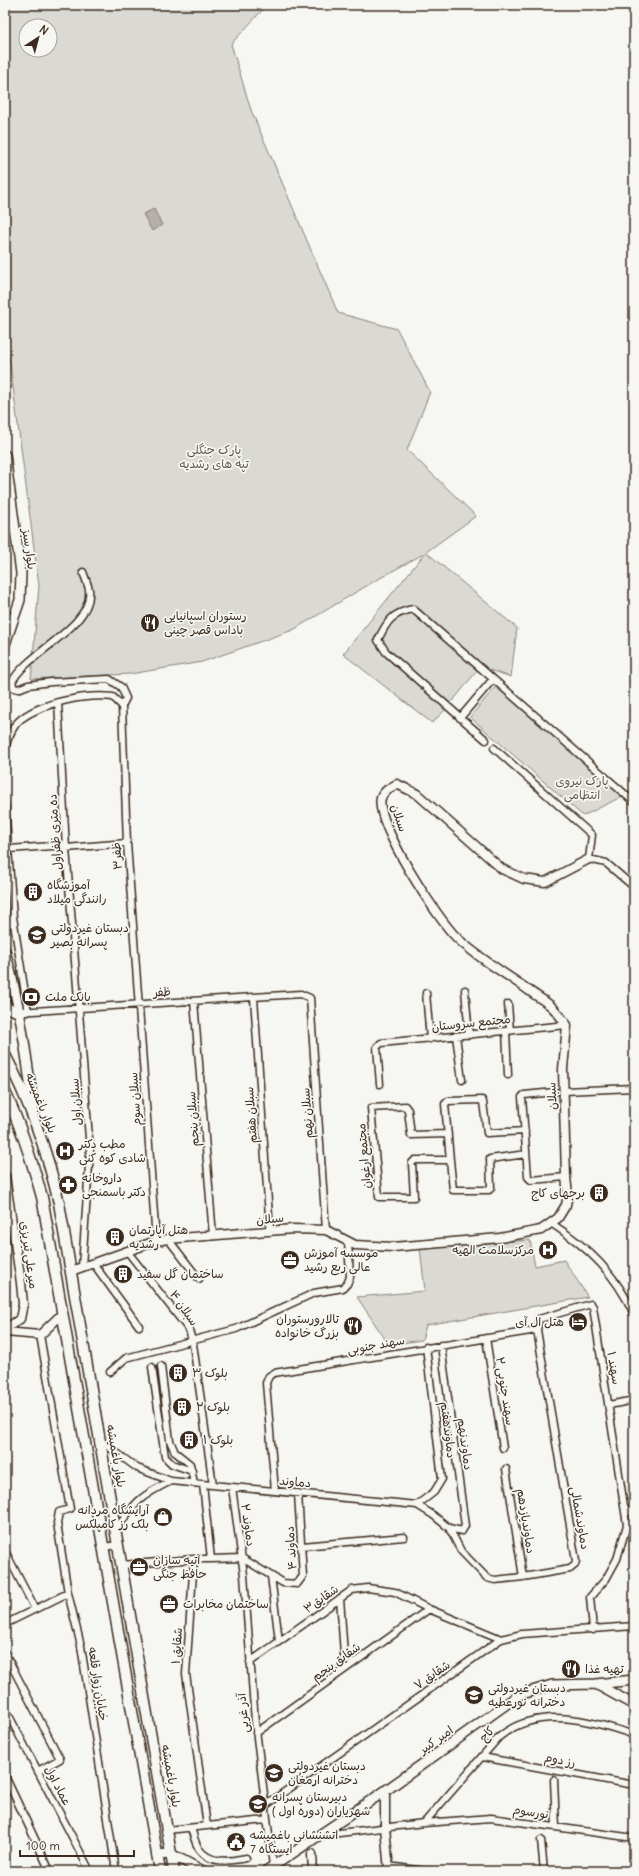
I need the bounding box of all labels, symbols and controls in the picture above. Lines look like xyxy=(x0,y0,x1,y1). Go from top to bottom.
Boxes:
north arrow xyxy=(18,18,58,58)
text: N xyxy=(37,22,51,38)
park label: پارک جنگلی تپه های رشدیه xyxy=(179,442,249,472)
street label: بلوار سبز xyxy=(18,527,40,570)
place label: رستوران اسپانیایی باداس قصر چینی xyxy=(164,608,246,638)
restaurant icon: رستوران اسپانیایی باداس قصر چینی xyxy=(139,612,161,634)
park label: پارک نیروی انتظامی xyxy=(556,773,608,803)
street label: ده متری ظفراول xyxy=(44,793,66,871)
street label: سبلان xyxy=(387,802,411,834)
street label: ظفر۳ xyxy=(108,842,125,870)
place label: آموزشگاه رانندگی میلاد xyxy=(47,877,107,907)
building icon: آموزشگاه رانندگی میلاد xyxy=(22,881,44,903)
place label: دبستان غیردولتی پسرانه بصیر xyxy=(50,920,129,950)
school or university icon: دبستان غیردولتی پسرانه بصیر xyxy=(26,924,48,946)
street label: ظفر xyxy=(152,983,171,1000)
bank icon: بانک ملت xyxy=(20,986,42,1008)
place label: بانک ملت xyxy=(45,989,91,1005)
street label: مجتمع سروستان xyxy=(431,1011,511,1036)
street label: بلوار باغمیشه xyxy=(22,1071,60,1135)
street label: سبلان سوم xyxy=(125,1072,146,1126)
street label: سبلان اول xyxy=(66,1078,86,1126)
street label: سبلان xyxy=(544,1082,560,1110)
street label: سبلان هفتم xyxy=(241,1086,262,1144)
street label: سبلان نهم xyxy=(297,1087,318,1139)
street label: سبلان پنجم xyxy=(183,1091,204,1147)
street label: مجتمع ارغوان xyxy=(353,1123,376,1189)
place label: مطب دکتر شادی کوه کنی xyxy=(78,1136,146,1166)
hospital icon: مطب دکتر شادی کوه کنی xyxy=(54,1140,76,1162)
place label: داروخانه دکتر باسمنجی xyxy=(82,1170,146,1200)
pharmacy icon: داروخانه دکتر باسمنجی xyxy=(57,1174,79,1196)
building icon: برجهای کاج xyxy=(588,1182,610,1204)
place label: برجهای کاج xyxy=(531,1185,585,1202)
street label: سبلان xyxy=(255,1210,285,1228)
street label: میرعلی تبریزی xyxy=(16,1220,42,1290)
place label: هتل آپارتمان رشدیه xyxy=(129,1222,188,1251)
building icon: هتل آپارتمان رشدیه xyxy=(104,1226,126,1248)
hospital icon: مرکزسلامت الهیه xyxy=(537,1239,559,1261)
place label: مرکزسلامت الهیه xyxy=(452,1242,534,1257)
place label: موسسه آموزش عالی ربع رشید xyxy=(304,1245,378,1276)
office icon: موسسه آموزش عالی ربع رشید xyxy=(279,1249,301,1271)
building icon: ساختمان گل سفید xyxy=(112,1263,134,1285)
place label: ساختمان گل سفید xyxy=(137,1266,224,1281)
street label: سبلان ۴ xyxy=(166,1287,202,1329)
place label: تالارورستوران بزرگ خانواده xyxy=(275,1311,340,1341)
hotel icon: هتل ال آی xyxy=(567,1311,589,1333)
place label: هتل ال آی xyxy=(515,1314,564,1329)
restaurant icon: تالارورستوران بزرگ خانواده xyxy=(342,1315,364,1337)
street label: سهند جنوبی xyxy=(346,1332,406,1358)
street label: سهند ۱ xyxy=(604,1350,625,1386)
street label: سهند جنوبی ۲ xyxy=(492,1356,518,1426)
building icon: بلوک ۳ xyxy=(167,1362,189,1384)
place label: بلوک ۳ xyxy=(192,1365,228,1381)
building icon: بلوک ۲ xyxy=(171,1396,193,1418)
place label: بلوک ۲ xyxy=(196,1399,230,1415)
street label: دماوندهفتم xyxy=(436,1401,459,1459)
street label: دماوندنهم xyxy=(452,1417,477,1471)
street label: بلوار باغمیشه xyxy=(103,1423,129,1489)
building icon: بلوک ۱ xyxy=(178,1429,200,1451)
place label: بلوک ۱ xyxy=(203,1432,233,1448)
street label: دماوند xyxy=(278,1473,312,1491)
street label: دماوندشمالی xyxy=(567,1485,593,1551)
street label: دماوندیازدهم xyxy=(512,1487,539,1555)
place label: آرایشگاه مردانه بلک رز کامپلکس xyxy=(75,1502,150,1532)
street label: دماوند ۲ xyxy=(237,1503,259,1547)
shop icon: آرایشگاه مردانه بلک رز کامپلکس xyxy=(152,1506,174,1528)
street label: دماوند ۴ xyxy=(281,1526,301,1570)
place label: آتیه سازان حافظ جنگی xyxy=(153,1552,207,1582)
office icon: آتیه سازان حافظ جنگی xyxy=(128,1556,150,1578)
street label: شقایق۳ xyxy=(300,1581,341,1616)
office icon: ساختمان مخابرات xyxy=(158,1593,180,1615)
place label: ساختمان مخابرات xyxy=(183,1596,269,1612)
street label: شقایق ۱ xyxy=(168,1627,185,1665)
street label: شقایق پنجم xyxy=(308,1639,364,1686)
street label: خیابان زوار قلعه xyxy=(84,1646,112,1722)
street label: شقایق ۷ xyxy=(411,1657,453,1692)
restaurant icon: تهیه غذا xyxy=(560,1658,582,1680)
place label: تهیه غذا xyxy=(585,1661,624,1676)
place label: دبستان غیردولتی دخترانه نورعطیه xyxy=(488,1680,566,1710)
school or university icon: دبستان غیردولتی دخترانه نورعطیه xyxy=(463,1684,485,1706)
street label: آذر غربی xyxy=(233,1691,253,1734)
street label: امیر کبیر xyxy=(415,1722,457,1758)
street label: کاج xyxy=(476,1723,499,1746)
street label: بلوار باغمیشه xyxy=(158,1743,184,1809)
street label: رز دوم xyxy=(543,1749,577,1772)
place label: دبستان غیردولتی دخترانه ارمغان xyxy=(288,1758,366,1787)
school or university icon: دبستان غیردولتی دخترانه ارمغان xyxy=(263,1762,285,1784)
street label: عماد اول xyxy=(41,1763,75,1809)
place label: دبیرستان پسرانه شهریاران (دوره اول ) xyxy=(272,1789,370,1819)
school or university icon: دبیرستان پسرانه شهریاران (دوره اول ) xyxy=(247,1793,269,1815)
street label: نورسوم xyxy=(512,1802,550,1823)
place label: اتشنشانی باغمیشه ایستگاه 7 xyxy=(250,1827,338,1856)
public building icon: اتشنشانی باغمیشه ایستگاه 7 xyxy=(225,1831,247,1853)
scale bar xyxy=(20,1832,134,1858)
text: 100 m xyxy=(26,1838,60,1853)

